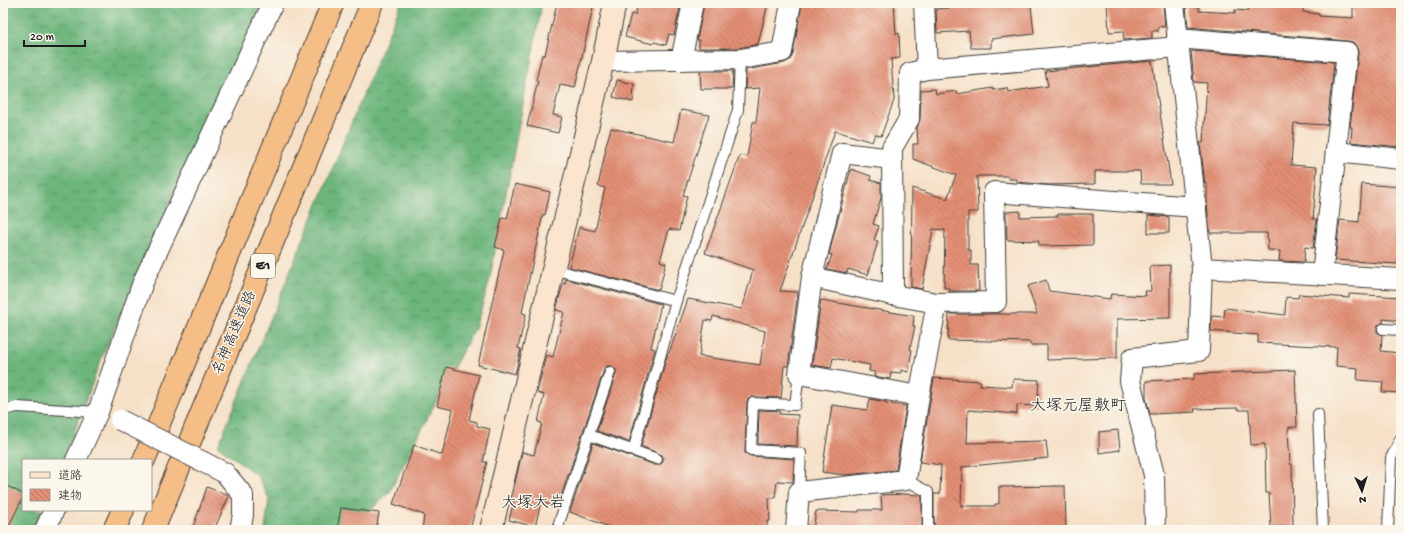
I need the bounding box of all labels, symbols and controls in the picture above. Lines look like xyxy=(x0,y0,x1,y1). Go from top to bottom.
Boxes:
scale bar xyxy=(24,22,85,48)
text: 20 m xyxy=(30,31,55,45)
road number: E1 xyxy=(251,254,275,278)
street label: 名神高速道路 xyxy=(208,288,261,378)
district label: 大塚元屋敷町 xyxy=(1030,397,1126,417)
legend xyxy=(22,459,152,511)
text: 道路 xyxy=(58,469,82,484)
north arrow xyxy=(1342,471,1382,511)
text: 建物 xyxy=(58,489,82,504)
text: N xyxy=(1359,493,1367,505)
district label: 大塚大岩 xyxy=(501,494,565,514)

